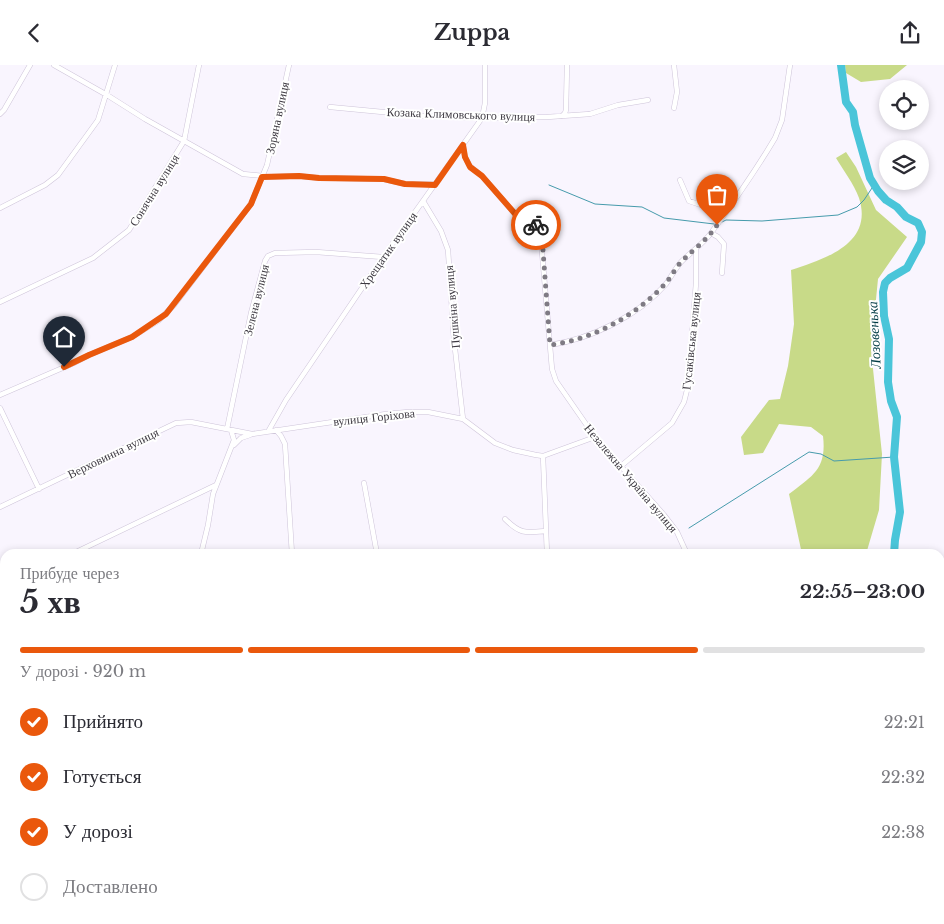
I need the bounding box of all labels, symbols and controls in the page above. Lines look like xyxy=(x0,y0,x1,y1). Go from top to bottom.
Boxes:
icon: back xyxy=(20,19,48,47)
text: Zuppa xyxy=(434,19,510,46)
icon: share xyxy=(896,19,924,47)
street label: Зоряна вулиця xyxy=(262,80,292,156)
map controls xyxy=(879,80,929,190)
button: locate xyxy=(879,80,929,130)
street label: Козака Климовського вулиця xyxy=(386,104,536,124)
button: layers xyxy=(879,140,929,190)
street label: Сонячна вулиця xyxy=(126,151,182,229)
pin xyxy=(696,174,738,225)
icon: bag xyxy=(703,181,731,209)
courier xyxy=(511,200,561,250)
street label: Хрещатик вулиця xyxy=(356,208,420,291)
icon: bike xyxy=(522,211,550,239)
street label: Зелена вулиця xyxy=(240,262,272,337)
street label: Пушкіна вулиця xyxy=(441,264,463,349)
street label: Гусаківська вулиця xyxy=(678,291,704,391)
water label: Лозовенька xyxy=(863,301,885,370)
pin xyxy=(43,316,85,367)
icon: home xyxy=(50,323,78,351)
street label: вулиця Горіхова xyxy=(332,405,416,429)
street label: Незалежна Україна вулиця xyxy=(581,421,681,536)
street label: Верховинна вулиця xyxy=(65,424,162,482)
text: Прибуде через xyxy=(20,563,119,583)
text: 22:55–23:00 xyxy=(800,580,925,603)
text: 5 хв xyxy=(20,582,81,622)
text: У дорозі · 920 m xyxy=(20,661,146,681)
icon: check xyxy=(20,708,48,736)
text: Прийнято xyxy=(63,710,143,733)
text: 22:21 xyxy=(884,712,925,732)
icon: check xyxy=(20,763,48,791)
text: Готується xyxy=(63,765,141,788)
text: 22:32 xyxy=(881,767,925,787)
icon: check xyxy=(20,818,48,846)
text: У дорозі xyxy=(63,820,133,843)
text: 22:38 xyxy=(881,822,925,842)
text: Доставлено xyxy=(63,875,158,898)

